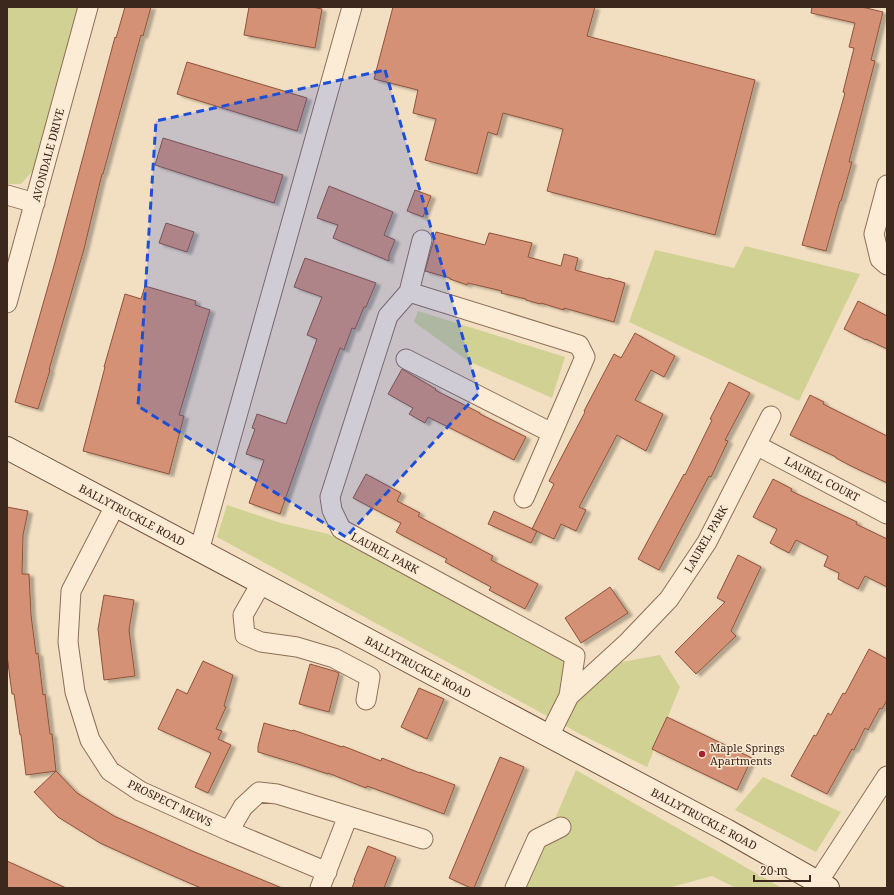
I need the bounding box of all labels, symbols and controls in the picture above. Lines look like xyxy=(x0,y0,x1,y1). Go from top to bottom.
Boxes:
street label: AVONDALE DRIVE xyxy=(28,106,67,203)
street label: LAUREL COURT xyxy=(782,453,862,505)
street label: BALLYTRUCKLE ROAD xyxy=(77,480,188,549)
street label: LAUREL PARK xyxy=(680,502,731,575)
street label: LAUREL PARK xyxy=(349,528,422,577)
street label: BALLYTRUCKLE ROAD xyxy=(363,632,474,701)
place label: Maple Springs Apartments xyxy=(710,740,785,768)
marker: Maple Springs Apartments xyxy=(697,749,707,759)
street label: PROSPECT MEWS xyxy=(126,776,215,829)
street label: BALLYTRUCKLE ROAD xyxy=(649,784,760,853)
scale bar xyxy=(754,857,810,883)
text: 20 m xyxy=(760,862,788,879)

